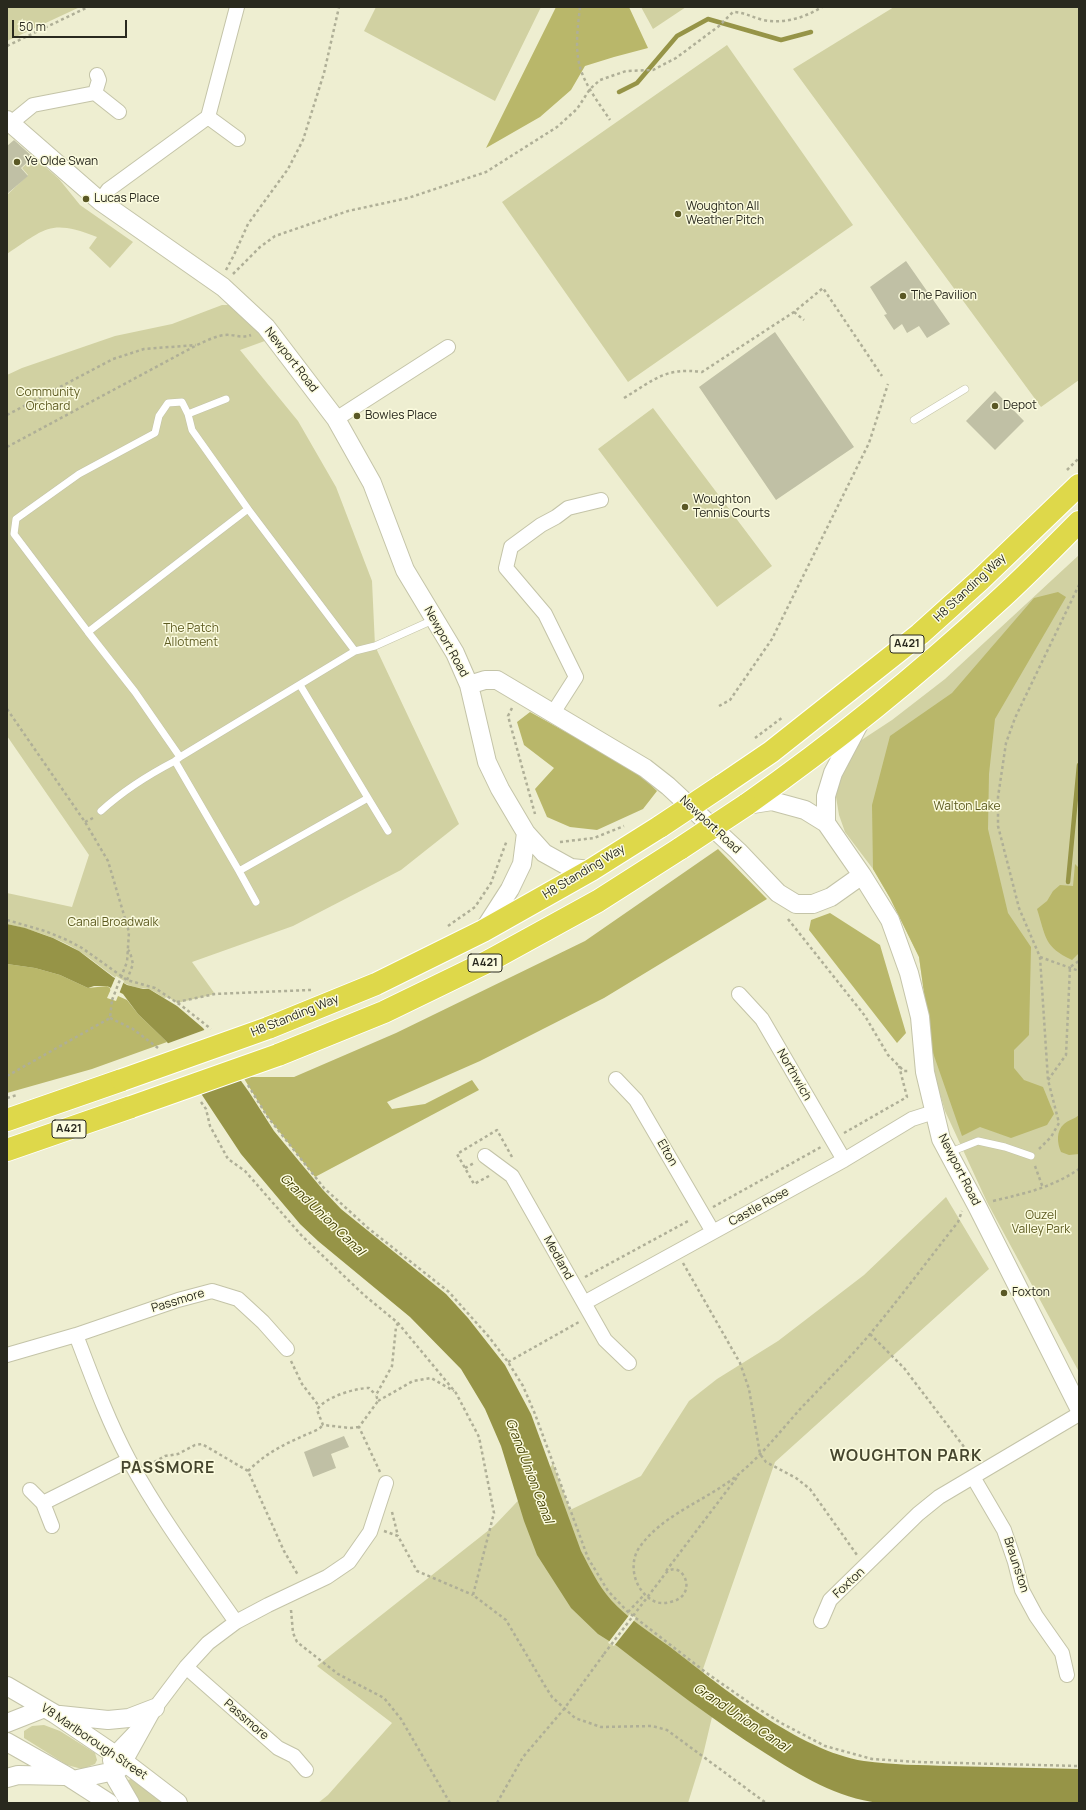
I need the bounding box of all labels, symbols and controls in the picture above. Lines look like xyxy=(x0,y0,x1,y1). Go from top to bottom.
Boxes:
scale bar xyxy=(14,12,129,38)
text: 50 m xyxy=(19,18,46,35)
place label: Ye Olde Swan xyxy=(25,155,98,169)
marker: Ye Olde Swan xyxy=(12,157,22,167)
place label: Lucas Place xyxy=(94,192,159,206)
marker: Lucas Place xyxy=(81,194,91,204)
place label: Woughton All Weather Pitch xyxy=(686,200,764,228)
marker: Woughton All Weather Pitch xyxy=(673,209,683,219)
place label: The Pavilion xyxy=(911,289,977,303)
marker: The Pavilion xyxy=(898,291,908,301)
street label: Newport Road xyxy=(261,325,321,395)
park label: Community Orchard xyxy=(16,386,80,414)
place label: Depot xyxy=(1003,399,1037,413)
marker: Depot xyxy=(990,401,1000,411)
place label: Bowles Place xyxy=(365,409,437,423)
marker: Bowles Place xyxy=(352,411,362,421)
place label: Woughton Tennis Courts xyxy=(693,493,770,521)
marker: Woughton Tennis Courts xyxy=(680,502,690,512)
street label: H8 Standing Way xyxy=(931,551,1009,625)
street label: Newport Road xyxy=(421,604,471,680)
park label: The Patch Allotment xyxy=(163,622,219,650)
road number: A421 xyxy=(890,635,924,653)
street label: Newport Road xyxy=(676,793,744,857)
park label: Walton Lake xyxy=(934,800,1000,814)
street label: H8 Standing Way xyxy=(540,842,628,902)
park label: Canal Broadwalk xyxy=(68,916,158,930)
road number: A421 xyxy=(468,954,502,972)
street label: H8 Standing Way xyxy=(249,992,341,1040)
street label: Northwich xyxy=(773,1047,815,1103)
road number: A421 xyxy=(52,1120,86,1138)
street label: Newport Road xyxy=(935,1132,983,1208)
street label: Elton xyxy=(654,1137,680,1169)
water label: Grand Union Canal xyxy=(277,1171,367,1259)
street label: Castle Rose xyxy=(726,1185,792,1229)
park label: Ouzel Valley Park xyxy=(1012,1209,1070,1237)
street label: Medland xyxy=(540,1234,576,1282)
street label: Passmore xyxy=(150,1286,206,1316)
place label: Foxton xyxy=(1012,1286,1050,1300)
marker: Foxton xyxy=(999,1288,1009,1298)
water label: Grand Union Canal xyxy=(502,1416,556,1526)
district label: WOUGHTON PARK xyxy=(830,1447,982,1467)
district label: PASSMORE xyxy=(121,1459,215,1479)
street label: Braunston xyxy=(1000,1535,1032,1595)
street label: Foxton xyxy=(830,1565,868,1601)
water label: Grand Union Canal xyxy=(691,1680,791,1756)
street label: Passmore xyxy=(221,1697,271,1743)
street label: V8 Marlborough Street xyxy=(38,1701,150,1783)

